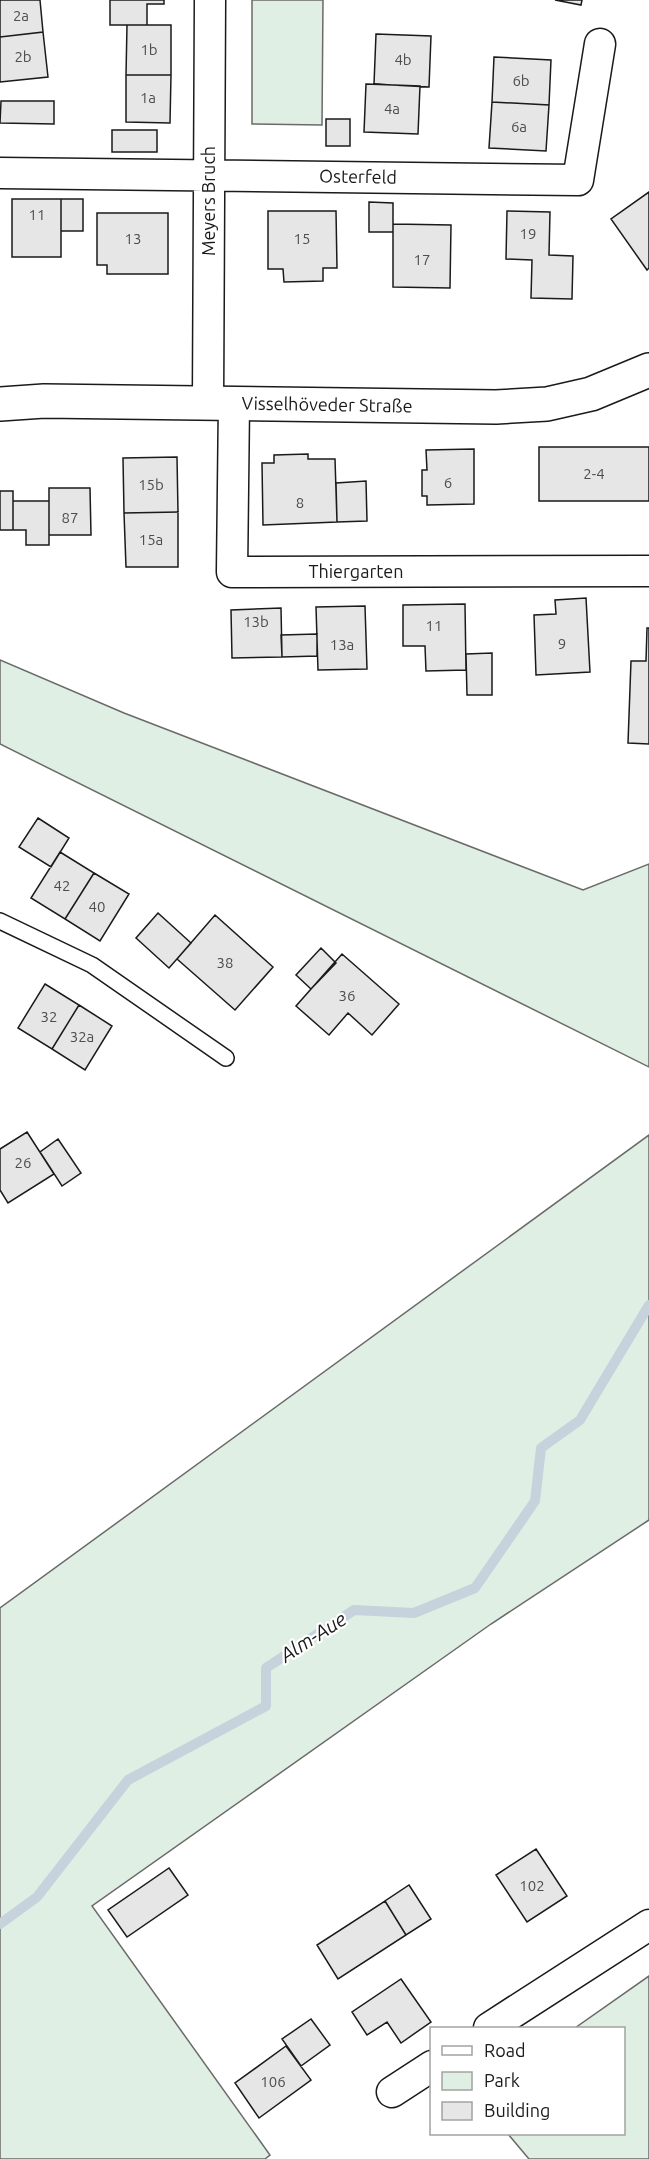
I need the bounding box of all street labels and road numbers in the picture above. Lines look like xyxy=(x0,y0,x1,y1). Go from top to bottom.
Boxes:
street label: Meyers Bruch xyxy=(198,146,218,256)
street label: Osterfeld xyxy=(319,165,397,187)
street label: Visselhöveder Straße xyxy=(241,393,413,415)
street label: Thiergarten xyxy=(308,561,404,581)

